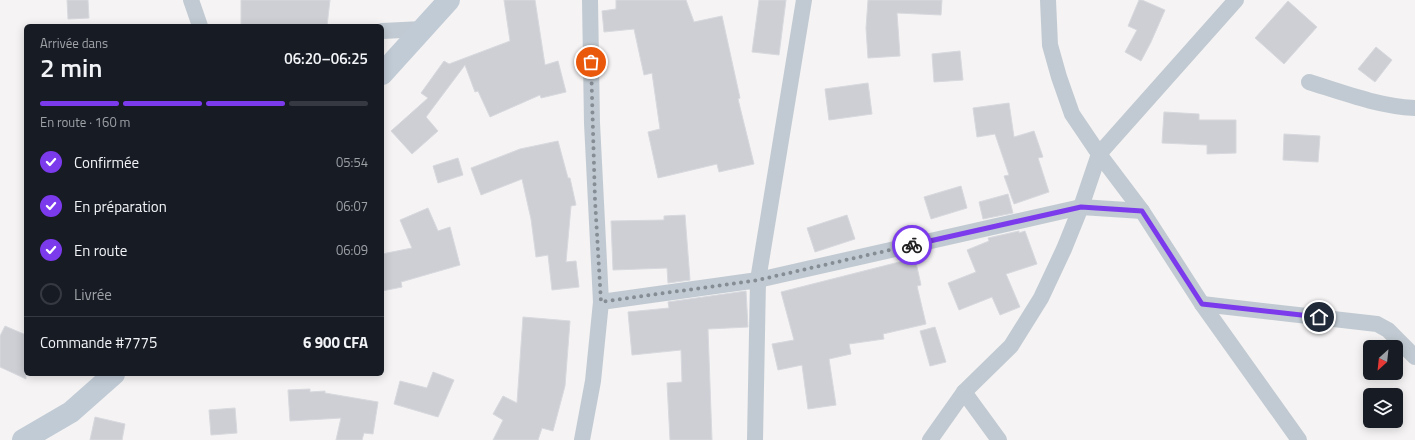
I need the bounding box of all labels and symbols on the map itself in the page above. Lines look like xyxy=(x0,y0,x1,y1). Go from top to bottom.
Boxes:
pin xyxy=(574,45,608,79)
courier xyxy=(892,225,932,265)
pin xyxy=(1302,300,1336,334)
north arrow xyxy=(1363,340,1403,380)

